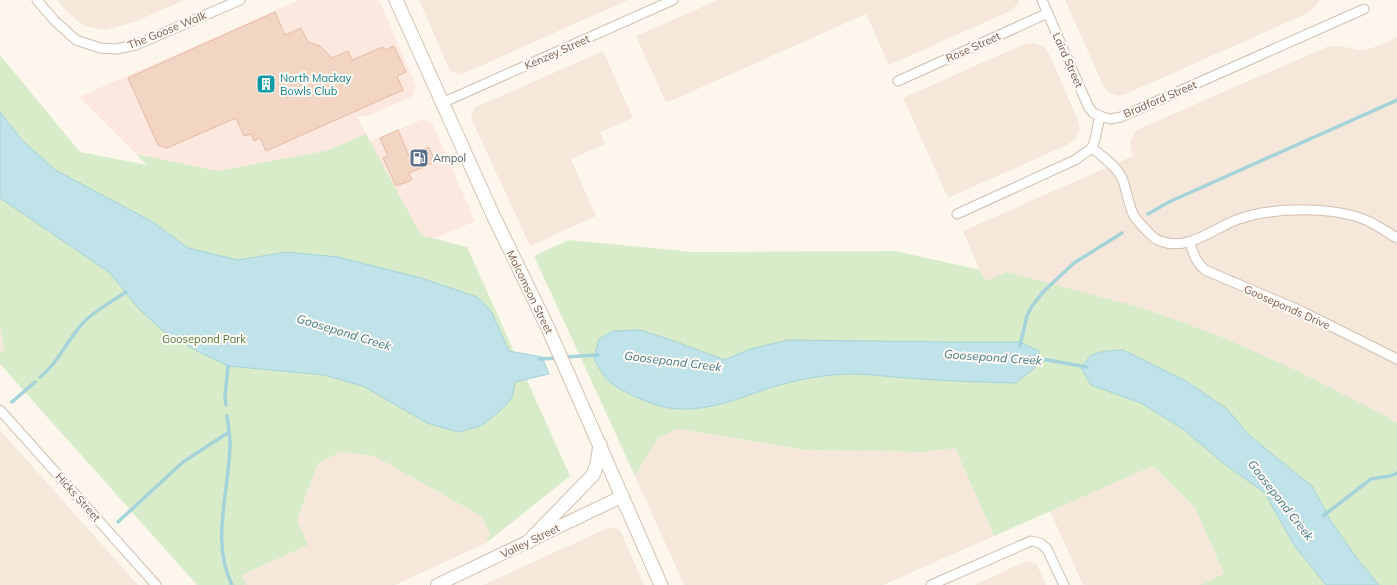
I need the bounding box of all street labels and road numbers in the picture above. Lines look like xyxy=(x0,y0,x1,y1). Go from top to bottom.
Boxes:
street label: The Goose Walk xyxy=(126,8,209,52)
street label: Rose Street xyxy=(943,29,1003,65)
street label: Laird Street xyxy=(1050,30,1086,90)
street label: Kenzey Street xyxy=(522,31,592,73)
street label: Bradford Street xyxy=(1121,77,1199,121)
street label: Malcomson Street xyxy=(504,248,556,336)
street label: Gooseponds Drive xyxy=(1242,282,1332,332)
street label: Hicks Street xyxy=(52,470,104,524)
street label: Valley Street xyxy=(498,521,562,561)

